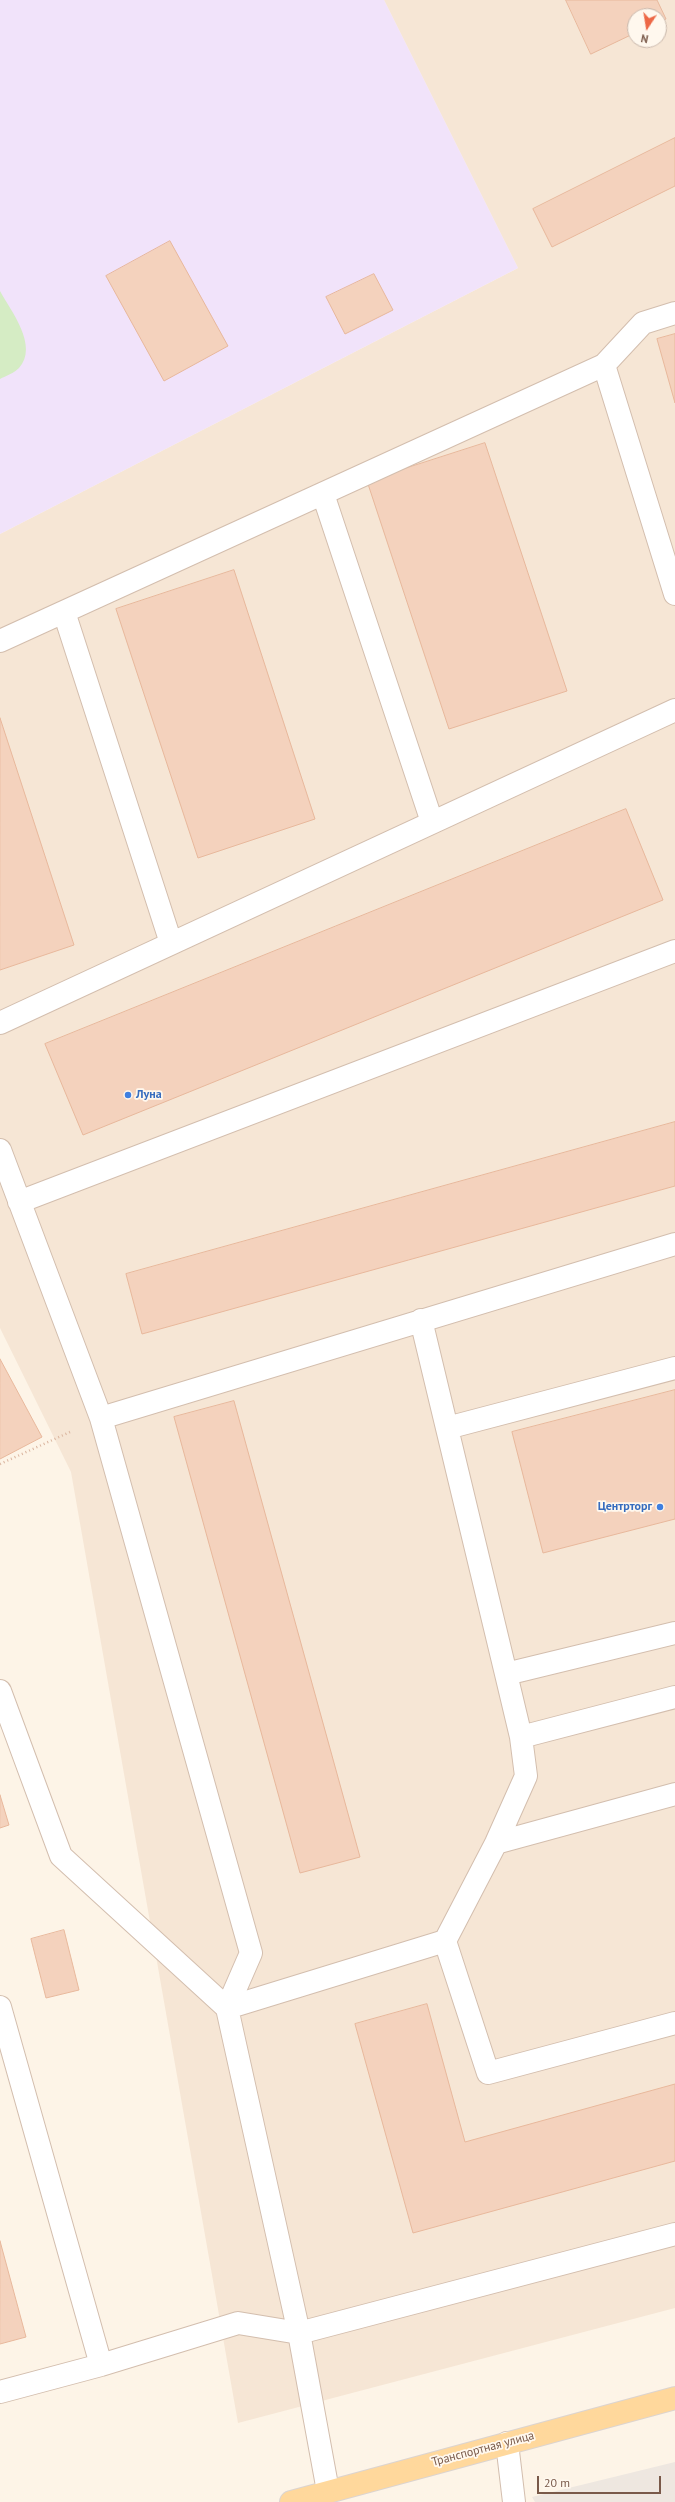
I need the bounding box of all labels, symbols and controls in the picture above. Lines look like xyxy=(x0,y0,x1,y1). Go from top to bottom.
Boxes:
north arrow xyxy=(627,8,667,48)
text: N xyxy=(640,31,650,46)
place label: Луна xyxy=(136,1088,162,1102)
marker: Луна xyxy=(123,1090,133,1100)
place label: Центрторг xyxy=(598,1500,652,1514)
marker: Центрторг xyxy=(655,1502,665,1512)
street label: Транспортная улица xyxy=(430,2428,536,2470)
scale bar xyxy=(539,2468,663,2494)
text: 20 m xyxy=(544,2475,570,2490)

